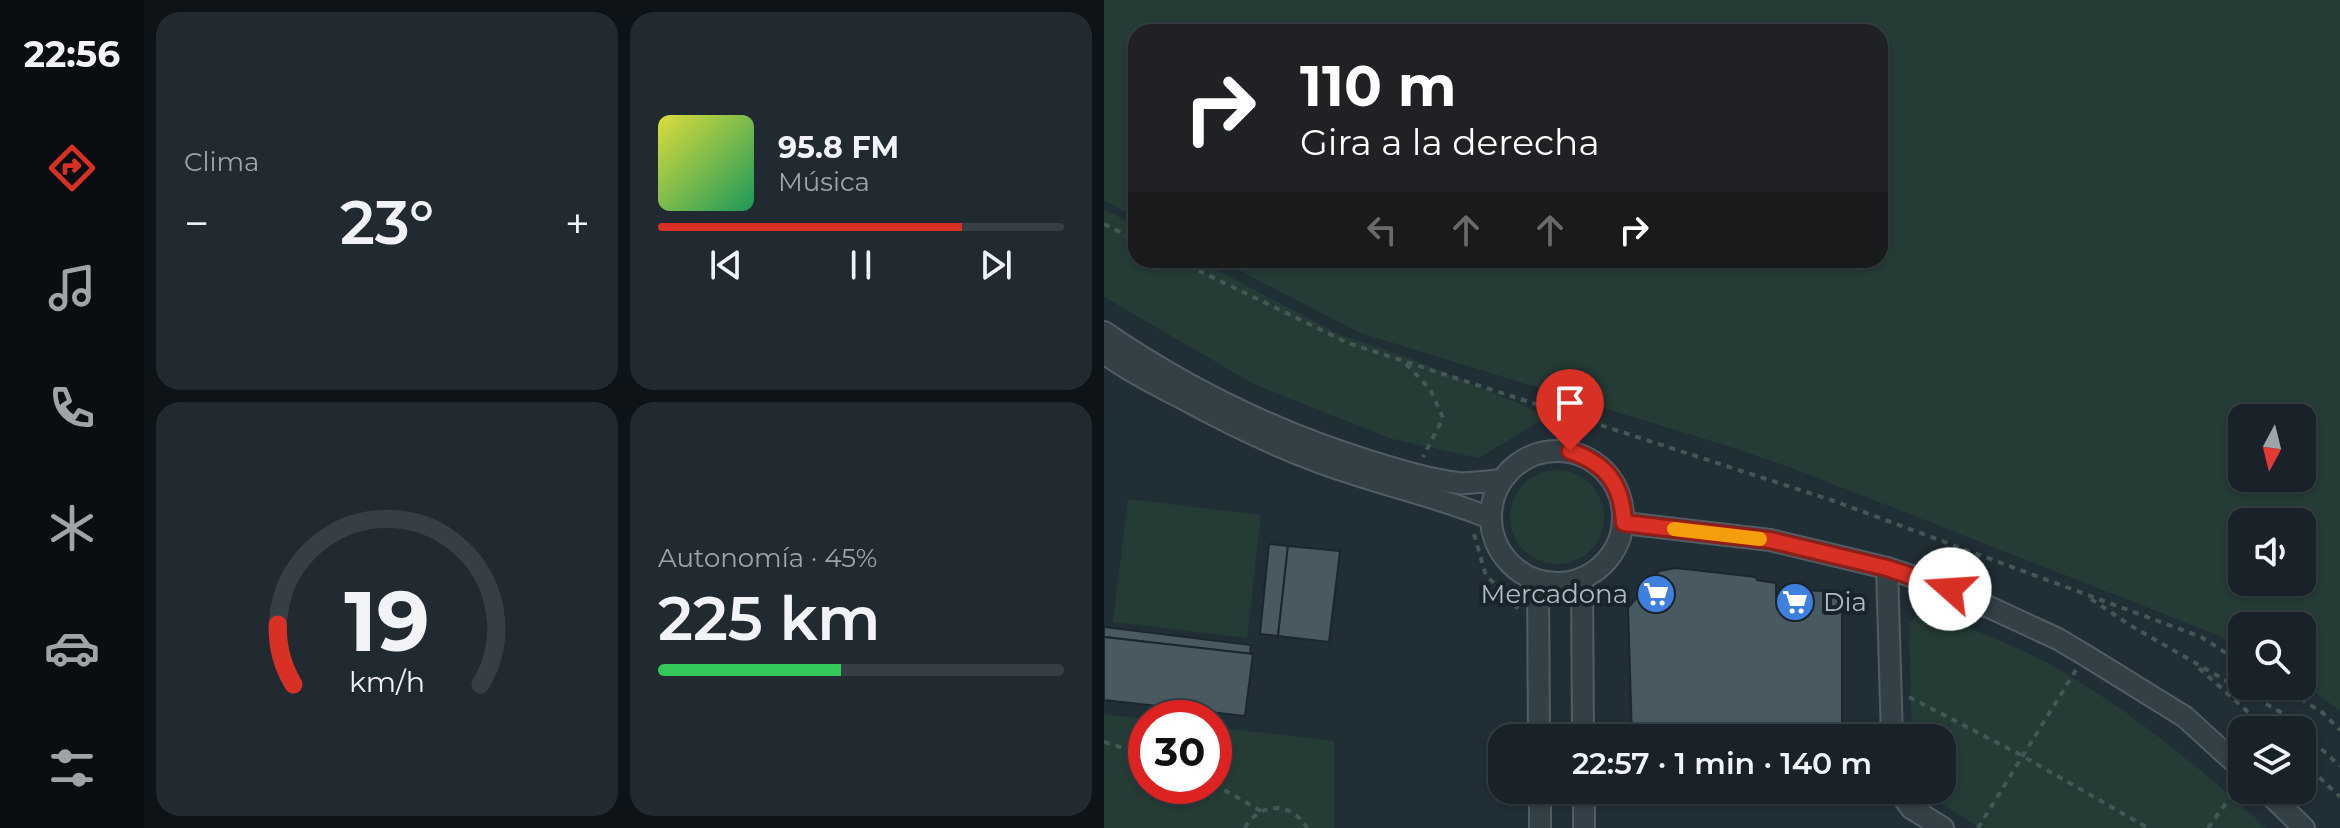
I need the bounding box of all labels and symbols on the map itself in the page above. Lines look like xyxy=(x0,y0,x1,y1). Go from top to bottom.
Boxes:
pin xyxy=(1536,369,1604,451)
north arrow xyxy=(2228,404,2316,492)
position arrow xyxy=(1908,547,1992,631)
supermarket icon: Mercadona xyxy=(1635,573,1677,615)
place label: Mercadona xyxy=(1481,578,1628,610)
supermarket icon: Dia xyxy=(1774,581,1816,623)
place label: Dia xyxy=(1823,586,1867,618)
speed limit sign: 30 xyxy=(1128,700,1232,804)

